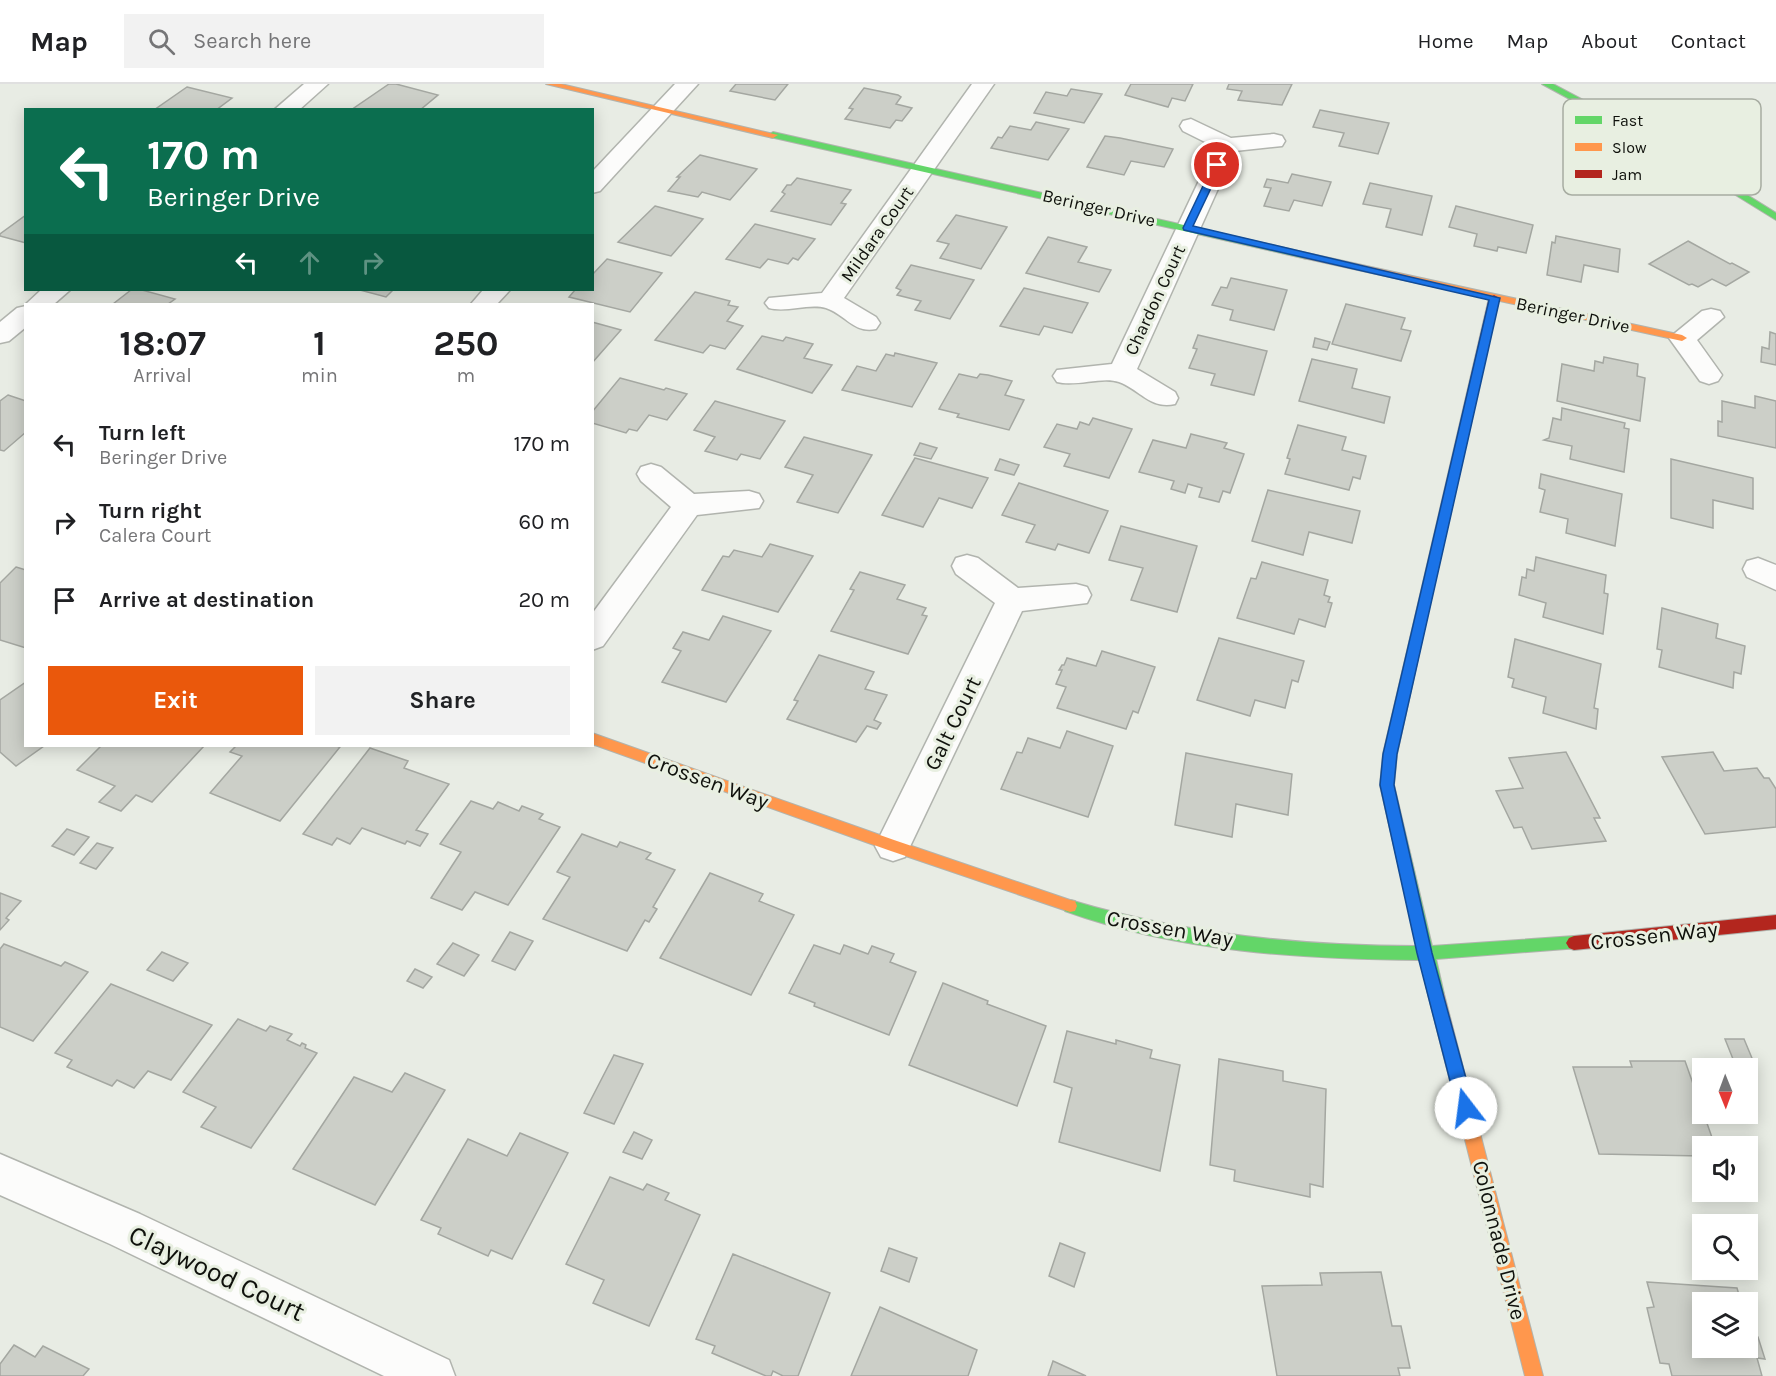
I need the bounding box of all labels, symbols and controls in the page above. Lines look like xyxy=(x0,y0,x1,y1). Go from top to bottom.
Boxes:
search box xyxy=(124,14,544,68)
text: Map xyxy=(30,25,88,58)
icon: search xyxy=(145,25,178,58)
text: Search here xyxy=(193,28,311,54)
text: Home xyxy=(1418,29,1474,53)
text: Map xyxy=(1507,29,1548,53)
text: About xyxy=(1581,29,1638,53)
text: Contact xyxy=(1671,29,1746,53)
legend xyxy=(1563,99,1761,195)
text: Fast xyxy=(1612,111,1643,130)
text: 170 m xyxy=(147,130,260,180)
icon: left xyxy=(48,132,126,210)
text: Slow xyxy=(1612,138,1647,157)
pin xyxy=(1191,139,1242,190)
icon: arrive xyxy=(1200,148,1233,181)
text: Jam xyxy=(1612,165,1642,184)
text: Beringer Drive xyxy=(147,181,320,213)
street label: Mildara Court xyxy=(836,182,918,286)
street label: Beringer Drive xyxy=(1040,184,1158,232)
street label: Chardon Court xyxy=(1120,241,1190,359)
icon: left xyxy=(230,246,263,279)
icon: ahead xyxy=(293,246,326,279)
icon: right xyxy=(356,246,389,279)
street label: Beringer Drive xyxy=(1514,292,1632,338)
text: 18:07 xyxy=(119,322,206,364)
text: 1 xyxy=(313,322,326,364)
text: 250 xyxy=(433,322,499,364)
text: Arrival xyxy=(133,364,192,387)
text: min xyxy=(301,364,338,387)
text: m xyxy=(457,364,475,387)
text: Turn left xyxy=(99,420,186,446)
icon: left xyxy=(48,428,81,461)
text: 170 m xyxy=(514,431,570,457)
text: Beringer Drive xyxy=(99,446,227,469)
text: Turn right xyxy=(99,498,202,524)
icon: right xyxy=(48,506,81,539)
text: 60 m xyxy=(519,509,570,535)
text: Calera Court xyxy=(99,524,211,547)
icon: arrive xyxy=(48,584,81,617)
text: Arrive at destination xyxy=(99,587,314,613)
text: 20 m xyxy=(518,587,570,613)
button: Exit xyxy=(48,666,303,735)
button: Share xyxy=(315,666,570,735)
street label: Galt Court xyxy=(919,672,987,775)
street label: Crossen Way xyxy=(643,747,772,815)
street label: Crossen Way xyxy=(1105,905,1235,953)
street label: Crossen Way xyxy=(1589,916,1719,956)
north arrow xyxy=(1692,1058,1758,1124)
map controls xyxy=(1692,1058,1758,1358)
position arrow xyxy=(1434,1076,1498,1140)
button: sound xyxy=(1692,1136,1758,1202)
street label: Colonnade Drive xyxy=(1467,1158,1531,1323)
button: search xyxy=(1692,1214,1758,1280)
street label: Claywood Court xyxy=(124,1218,310,1328)
button: layers xyxy=(1692,1292,1758,1358)

